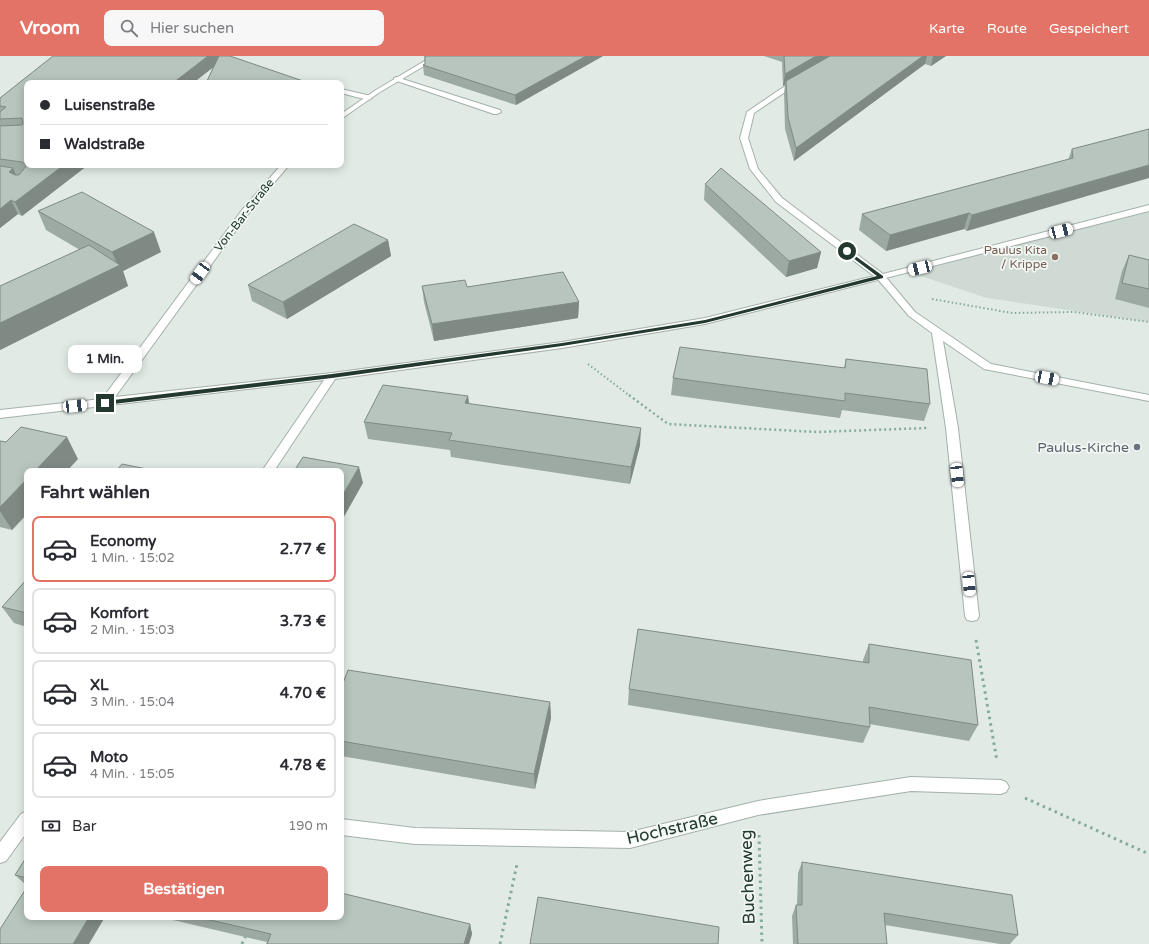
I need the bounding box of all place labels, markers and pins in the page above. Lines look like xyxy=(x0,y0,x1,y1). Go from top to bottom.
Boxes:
place label: Paulus Kita / Krippe xyxy=(984,243,1047,271)
marker: Paulus Kita / Krippe xyxy=(1050,252,1060,262)
place label: Paulus-Kirche xyxy=(1037,439,1129,456)
marker: Paulus-Kirche xyxy=(1132,442,1142,452)

